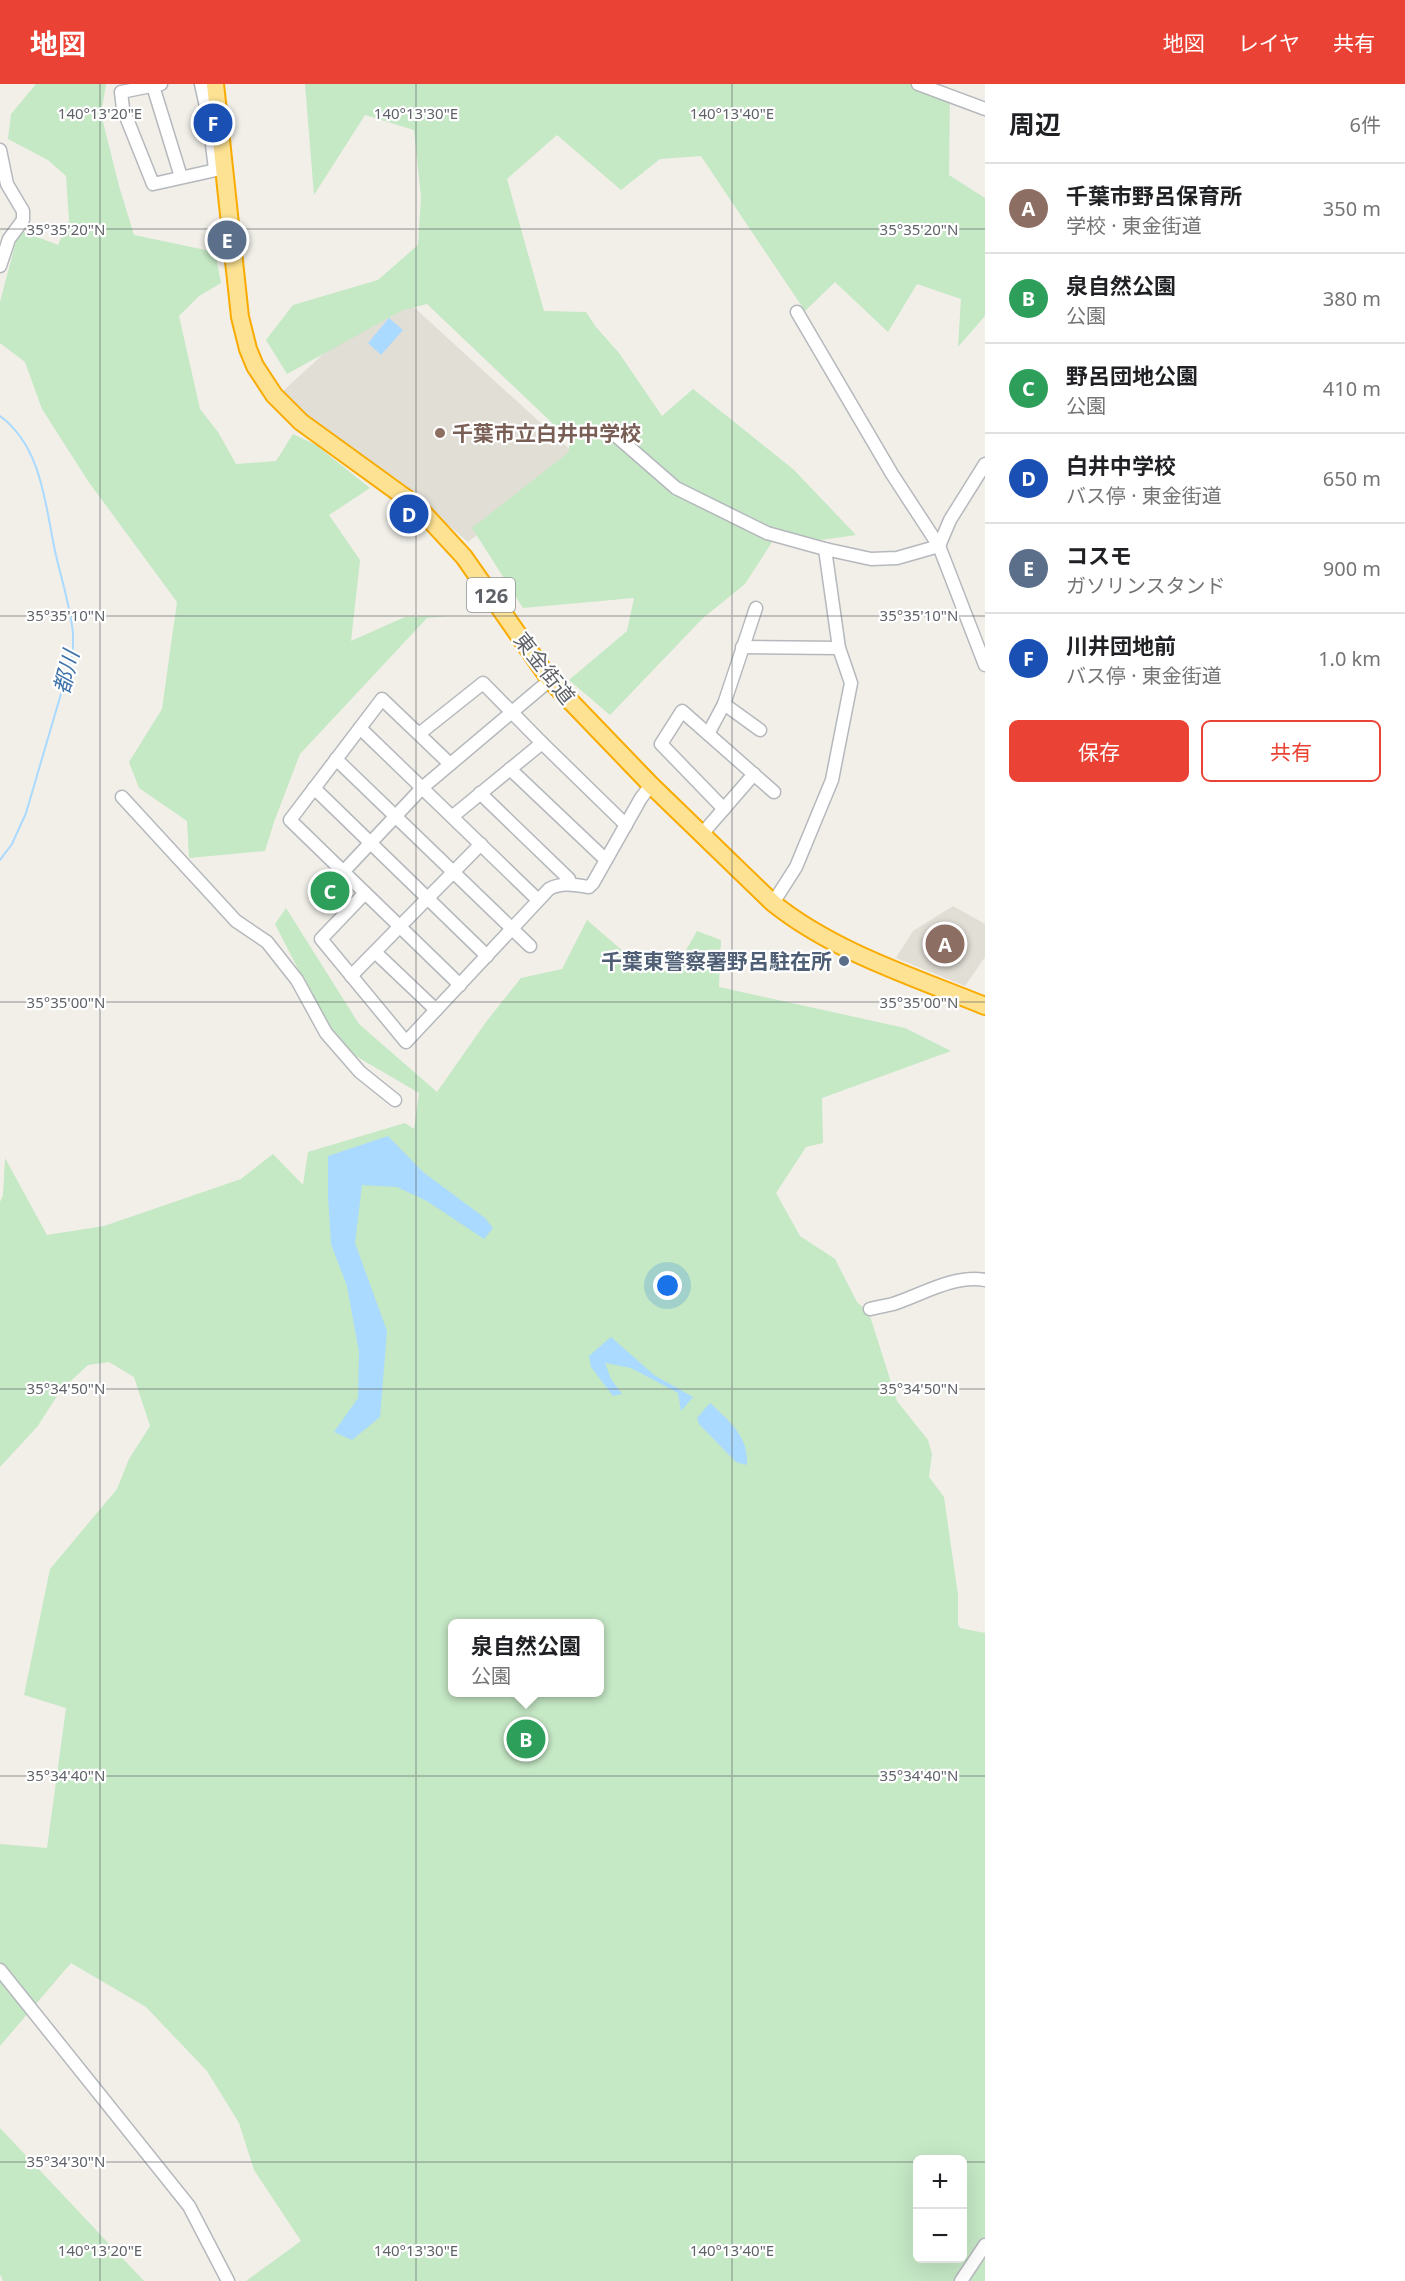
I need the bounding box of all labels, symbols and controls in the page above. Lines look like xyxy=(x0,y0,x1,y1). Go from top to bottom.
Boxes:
text: 地図 xyxy=(30,24,86,62)
text: 地図 xyxy=(1163,29,1205,57)
text: レイヤ xyxy=(1238,29,1300,57)
text: 共有 xyxy=(1333,29,1375,57)
pin: F xyxy=(194,100,232,146)
text: 140°13'20"E xyxy=(58,103,142,123)
text: 140°13'30"E xyxy=(374,103,458,123)
text: 140°13'40"E xyxy=(690,103,774,123)
text: 周辺 xyxy=(1009,106,1061,142)
text: 6件 xyxy=(1350,111,1381,138)
text: 千葉市野呂保育所 xyxy=(1066,180,1242,210)
text: A xyxy=(1022,195,1035,222)
text: 350 m xyxy=(1323,195,1381,222)
text: 学校 · 東金街道 xyxy=(1066,212,1202,239)
pin: E xyxy=(208,218,246,262)
text: 35°35'20"N xyxy=(27,219,105,239)
text: 35°35'20"N xyxy=(880,219,958,239)
text: 泉自然公園 xyxy=(1066,270,1176,300)
text: B xyxy=(1022,285,1035,312)
text: 380 m xyxy=(1323,285,1381,312)
text: 公園 xyxy=(1066,302,1106,329)
text: 野呂団地公園 xyxy=(1066,360,1198,390)
text: C xyxy=(1022,375,1035,402)
text: 410 m xyxy=(1323,375,1381,402)
text: 公園 xyxy=(1066,392,1106,419)
place label: 千葉市立白井中学校 xyxy=(452,419,641,447)
marker: 千葉市立白井中学校 xyxy=(433,426,447,440)
text: 白井中学校 xyxy=(1066,450,1176,480)
text: D xyxy=(1021,465,1036,492)
text: 650 m xyxy=(1323,465,1381,492)
text: バス停 · 東金街道 xyxy=(1066,482,1222,509)
pin: D xyxy=(390,492,428,536)
text: コスモ xyxy=(1066,540,1132,570)
text: E xyxy=(1023,555,1034,582)
text: 900 m xyxy=(1323,555,1381,582)
text: ガソリンスタンド xyxy=(1066,572,1226,599)
road number: 126 xyxy=(467,578,515,612)
text: 35°35'10"N xyxy=(27,605,105,625)
text: 35°35'10"N xyxy=(880,605,958,625)
street label: 東金街道 xyxy=(508,626,582,710)
text: 川井団地前 xyxy=(1066,630,1176,660)
water label: 都川 xyxy=(45,645,85,697)
text: F xyxy=(1023,645,1034,672)
text: 1.0 km xyxy=(1318,645,1381,672)
text: バス停 · 東金街道 xyxy=(1066,662,1222,689)
button: 保存 xyxy=(1009,720,1189,782)
button: 共有 xyxy=(1201,720,1381,782)
pin: C xyxy=(310,868,350,914)
pin: A xyxy=(926,922,964,966)
place label: 千葉東警察署野呂駐在所 xyxy=(601,947,832,975)
marker: 千葉東警察署野呂駐在所 xyxy=(837,954,851,968)
text: 35°35'00"N xyxy=(27,992,105,1012)
text: 35°35'00"N xyxy=(880,992,958,1012)
your location xyxy=(653,1271,682,1300)
text: 35°34'50"N xyxy=(27,1378,105,1398)
text: 35°34'50"N xyxy=(880,1378,958,1398)
popup xyxy=(448,1619,604,1697)
text: 泉自然公園 xyxy=(471,1630,581,1660)
text: 公園 xyxy=(471,1662,511,1689)
pin: B xyxy=(506,1716,546,1762)
text: 35°34'40"N xyxy=(27,1765,105,1785)
text: 35°34'40"N xyxy=(880,1765,958,1785)
text: 35°34'30"N xyxy=(27,2151,105,2171)
map controls xyxy=(913,2155,967,2263)
button: + xyxy=(913,2155,967,2209)
button: − xyxy=(913,2209,967,2263)
text: 140°13'20"E xyxy=(58,2240,142,2260)
text: 140°13'30"E xyxy=(374,2240,458,2260)
text: 140°13'40"E xyxy=(690,2240,774,2260)

